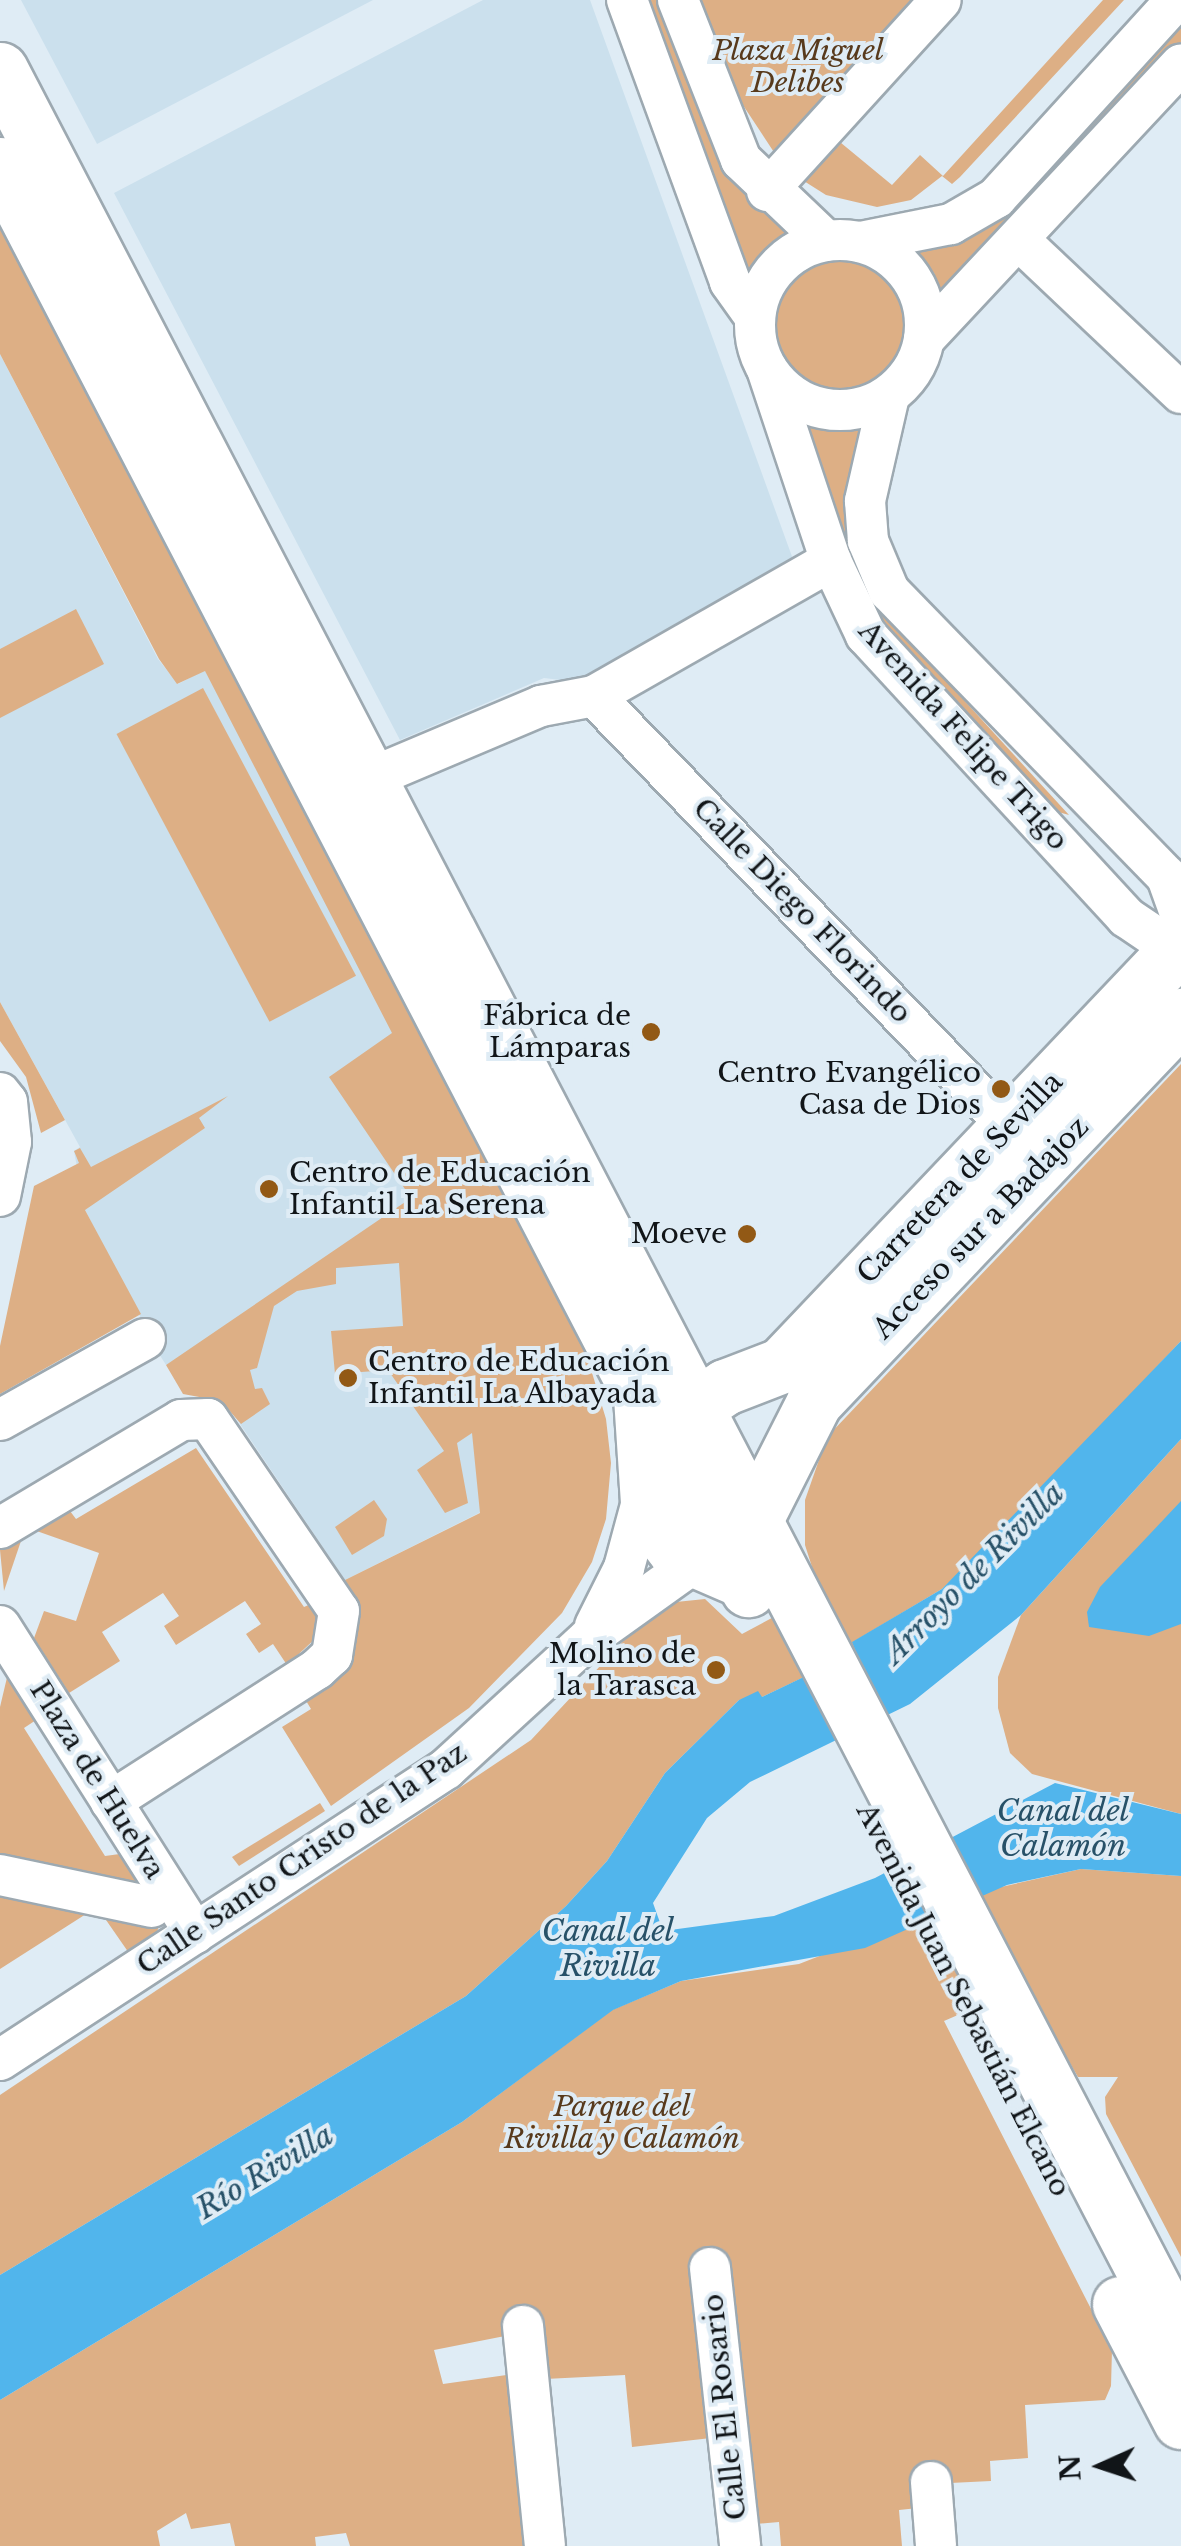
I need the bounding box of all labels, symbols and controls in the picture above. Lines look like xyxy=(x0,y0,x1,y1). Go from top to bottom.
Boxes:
park label: Plaza Miguel Delibes xyxy=(712,34,884,100)
street label: Avenida Felipe Trigo xyxy=(851,614,1075,858)
street label: Calle Diego Florindo xyxy=(686,792,918,1030)
place label: Fábrica de Lámparas xyxy=(483,999,631,1065)
marker: Fábrica de Lámparas xyxy=(640,1021,662,1043)
place label: Centro Evangélico Casa de Dios xyxy=(717,1056,981,1122)
street label: Carretera de Sevilla xyxy=(850,1065,1070,1291)
marker: Centro Evangélico Casa de Dios xyxy=(990,1078,1012,1100)
street label: Acceso sur a Badajoz xyxy=(866,1110,1096,1346)
place label: Centro de Educación Infantil La Serena xyxy=(289,1156,590,1222)
marker: Centro de Educación Infantil La Serena xyxy=(258,1178,280,1200)
place label: Moeve xyxy=(631,1217,727,1251)
marker: Moeve xyxy=(736,1223,758,1245)
place label: Centro de Educación Infantil La Albayada xyxy=(368,1345,669,1411)
marker: Centro de Educación Infantil La Albayada xyxy=(337,1367,359,1389)
water label: Arroyo de Rivilla xyxy=(876,1475,1072,1671)
place label: Molino de la Tarasca xyxy=(549,1637,696,1703)
marker: Molino de la Tarasca xyxy=(705,1659,727,1681)
street label: Plaza de Huelva xyxy=(23,1675,171,1885)
street label: Calle Santo Cristo de la Paz xyxy=(131,1736,473,1982)
water label: Canal del Calamón xyxy=(996,1793,1130,1864)
street label: Avenida Juan Sebastián Elcano xyxy=(849,1798,1077,2202)
water label: Canal del Rivilla xyxy=(541,1913,675,1984)
park label: Parque del Rivilla y Calamón xyxy=(503,2090,741,2156)
water label: Río Rivilla xyxy=(190,2117,340,2227)
street label: Calle El Rosario xyxy=(696,2292,754,2522)
north arrow xyxy=(1051,2416,1151,2516)
text: N xyxy=(1052,2454,1089,2482)

